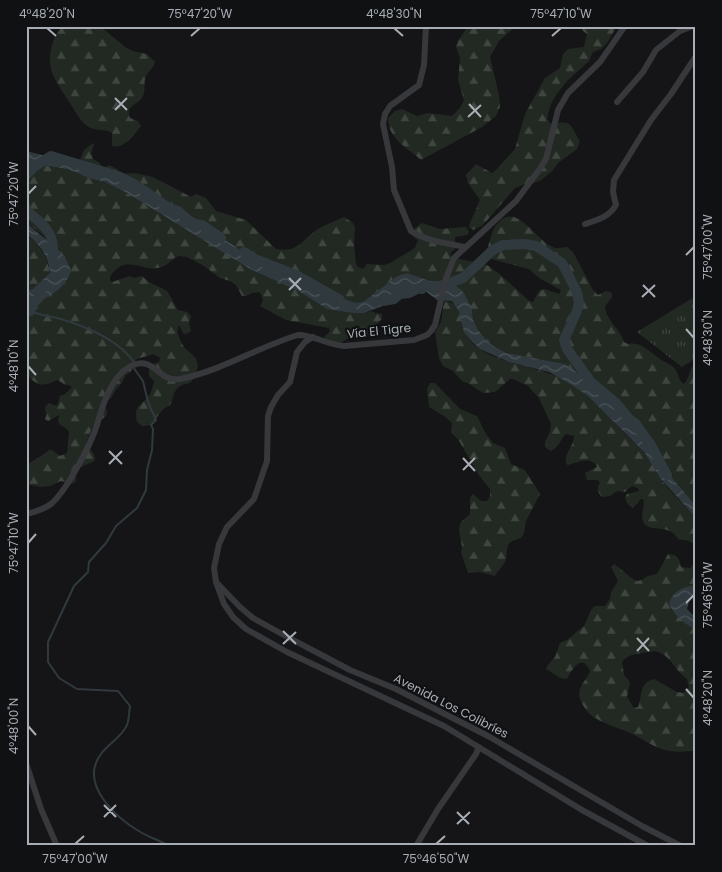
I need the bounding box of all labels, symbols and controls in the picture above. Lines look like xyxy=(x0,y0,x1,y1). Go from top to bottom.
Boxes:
text: 4°48'20"N xyxy=(19,5,75,22)
text: 75°47'20"W xyxy=(168,5,233,22)
text: 4°48'30"N xyxy=(366,5,422,22)
text: 75°47'10"W xyxy=(530,5,592,22)
text: 75°47'20"W xyxy=(5,161,22,226)
text: 75°47'00"W xyxy=(699,214,716,280)
text: 4°48'30"N xyxy=(699,310,716,366)
street label: Vía El Tigre xyxy=(346,319,412,342)
text: 4°48'10"N xyxy=(5,340,22,392)
text: 75°47'10"W xyxy=(5,512,22,574)
text: 75°46'50"W xyxy=(699,562,716,628)
street label: Avenida Los Colibríes xyxy=(391,669,512,742)
text: 4°48'20"N xyxy=(699,670,716,726)
text: 4°48'00"N xyxy=(5,698,22,754)
text: 75°47'00"W xyxy=(42,850,108,867)
text: 75°46'50"W xyxy=(403,850,469,867)

